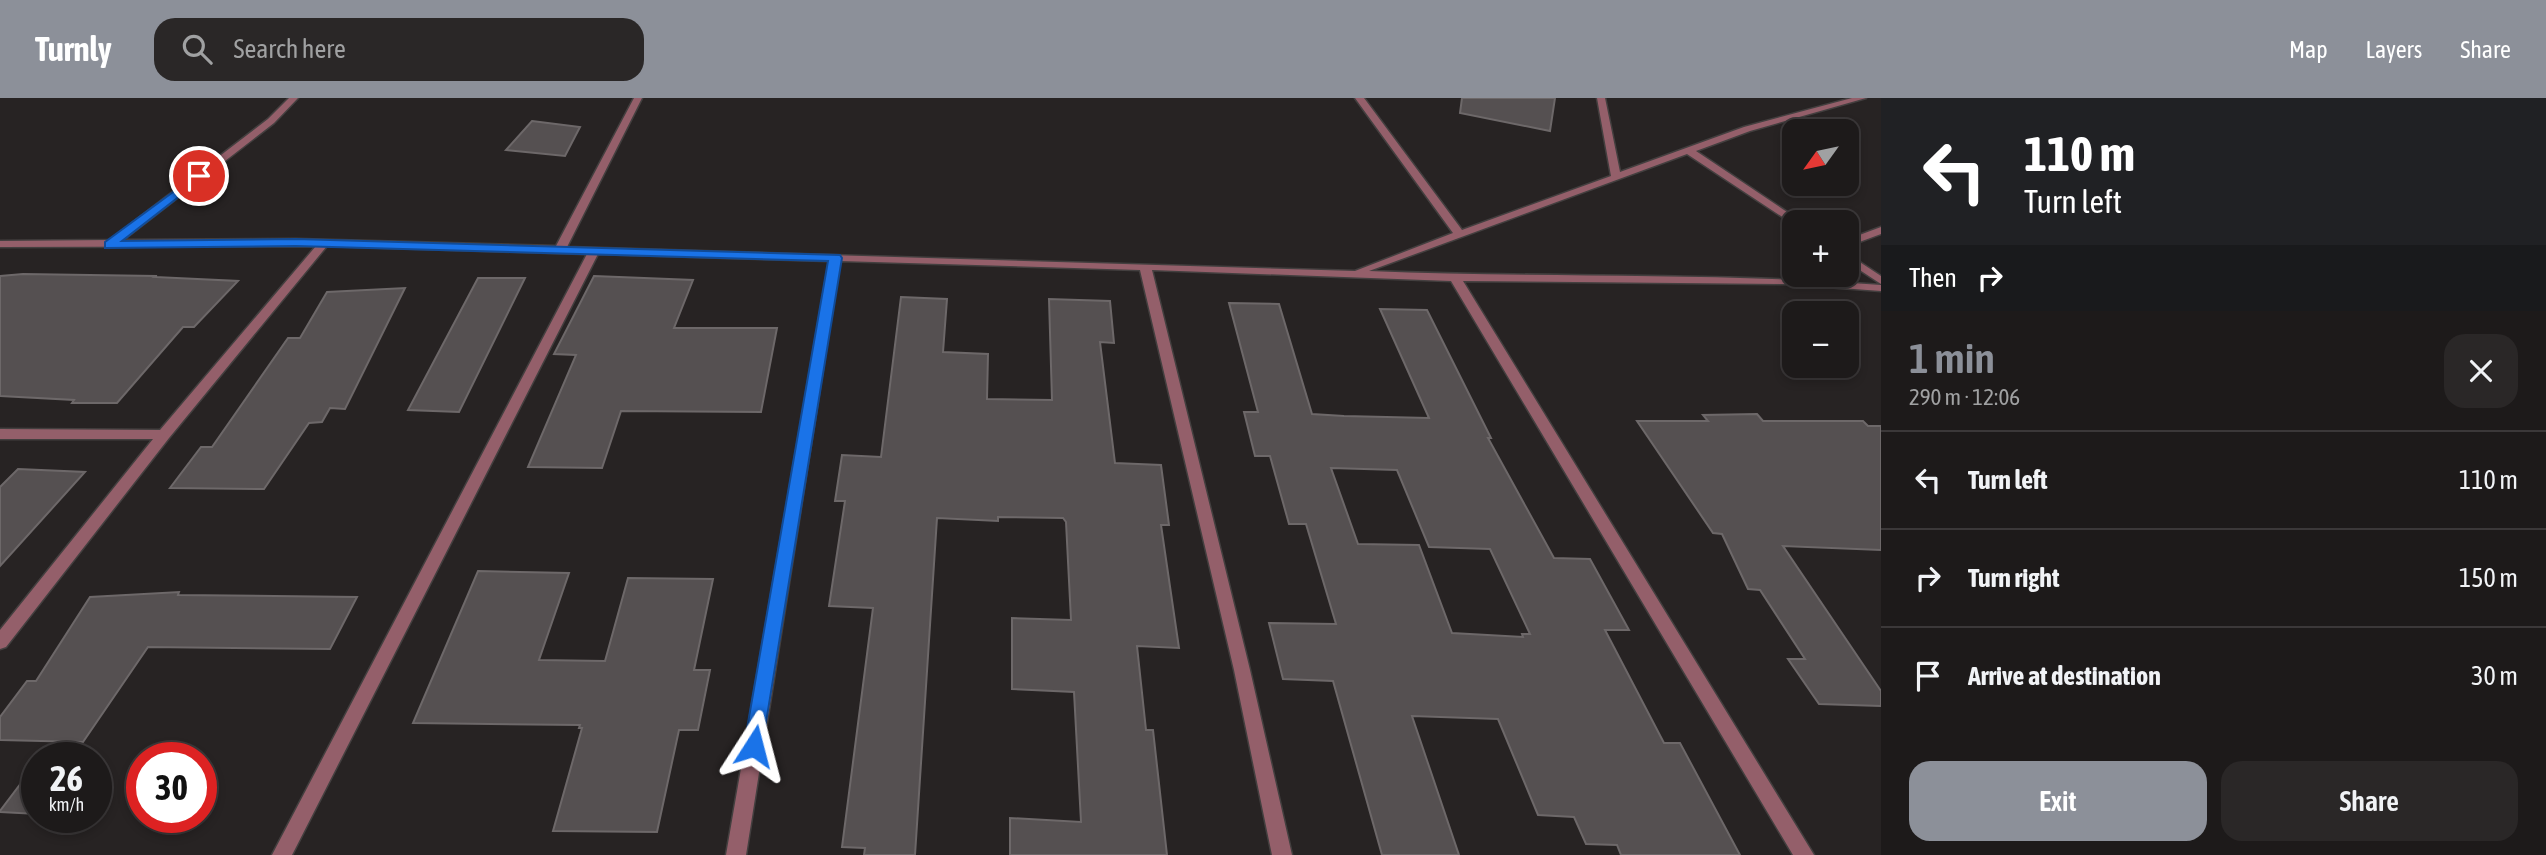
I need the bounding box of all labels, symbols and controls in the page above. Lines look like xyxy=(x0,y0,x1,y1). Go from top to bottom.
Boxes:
search box xyxy=(154,18,644,81)
text: Turnly xyxy=(35,30,112,68)
icon: search xyxy=(178,30,216,68)
text: Search here xyxy=(234,34,346,64)
text: Map xyxy=(2289,36,2328,63)
text: Layers xyxy=(2366,36,2422,63)
text: Share xyxy=(2460,36,2511,63)
north arrow xyxy=(1782,119,1858,196)
map controls xyxy=(1782,119,1859,378)
text: 110 m xyxy=(2024,125,2135,181)
icon: left xyxy=(1909,126,2000,217)
pin xyxy=(169,146,229,206)
icon: arrive xyxy=(180,157,218,195)
text: Turn left xyxy=(2024,183,2122,220)
button: + xyxy=(1782,210,1859,287)
icon: right xyxy=(1971,259,2009,297)
text: Then xyxy=(1909,263,1957,293)
button: − xyxy=(1782,301,1859,378)
text: 1 min xyxy=(1909,334,1995,382)
button: close xyxy=(2444,334,2518,408)
text: 290 m · 12:06 xyxy=(1909,384,2020,410)
icon: left xyxy=(1909,461,1947,499)
text: Turn left xyxy=(1968,465,2048,495)
text: 110 m xyxy=(2459,465,2518,495)
icon: right xyxy=(1909,559,1947,597)
text: Turn right xyxy=(1968,563,2059,593)
text: 150 m xyxy=(2459,563,2518,593)
icon: arrive xyxy=(1909,657,1947,695)
text: Arrive at destination xyxy=(1968,661,2161,691)
text: 30 m xyxy=(2471,661,2518,691)
position arrow xyxy=(717,709,791,783)
speed limit sign: 30 xyxy=(126,742,217,833)
text: 26 xyxy=(50,758,83,798)
button: Exit xyxy=(1909,761,2207,841)
button: Share xyxy=(2221,761,2518,841)
text: km/h xyxy=(49,794,84,815)

